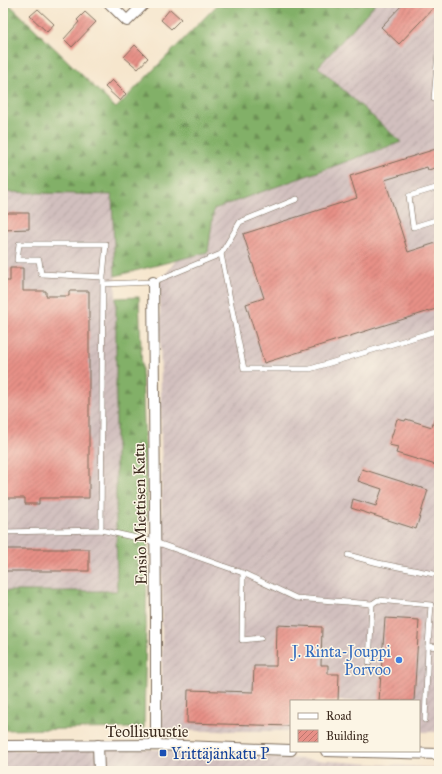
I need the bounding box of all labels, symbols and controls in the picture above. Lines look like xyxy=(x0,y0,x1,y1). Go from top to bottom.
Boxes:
street label: Ensio Miettisen Katu xyxy=(129,442,151,585)
place label: J. Rinta-Jouppi Porvoo xyxy=(290,642,392,679)
marker: J. Rinta-Jouppi Porvoo xyxy=(394,655,404,665)
legend xyxy=(290,700,420,752)
text: Road xyxy=(326,709,352,723)
street label: Teollisuustie xyxy=(106,722,189,741)
text: Building xyxy=(326,729,369,744)
place label: Yrittäjänkatu P xyxy=(171,744,269,763)
marker: Yrittäjänkatu P xyxy=(158,748,168,758)

